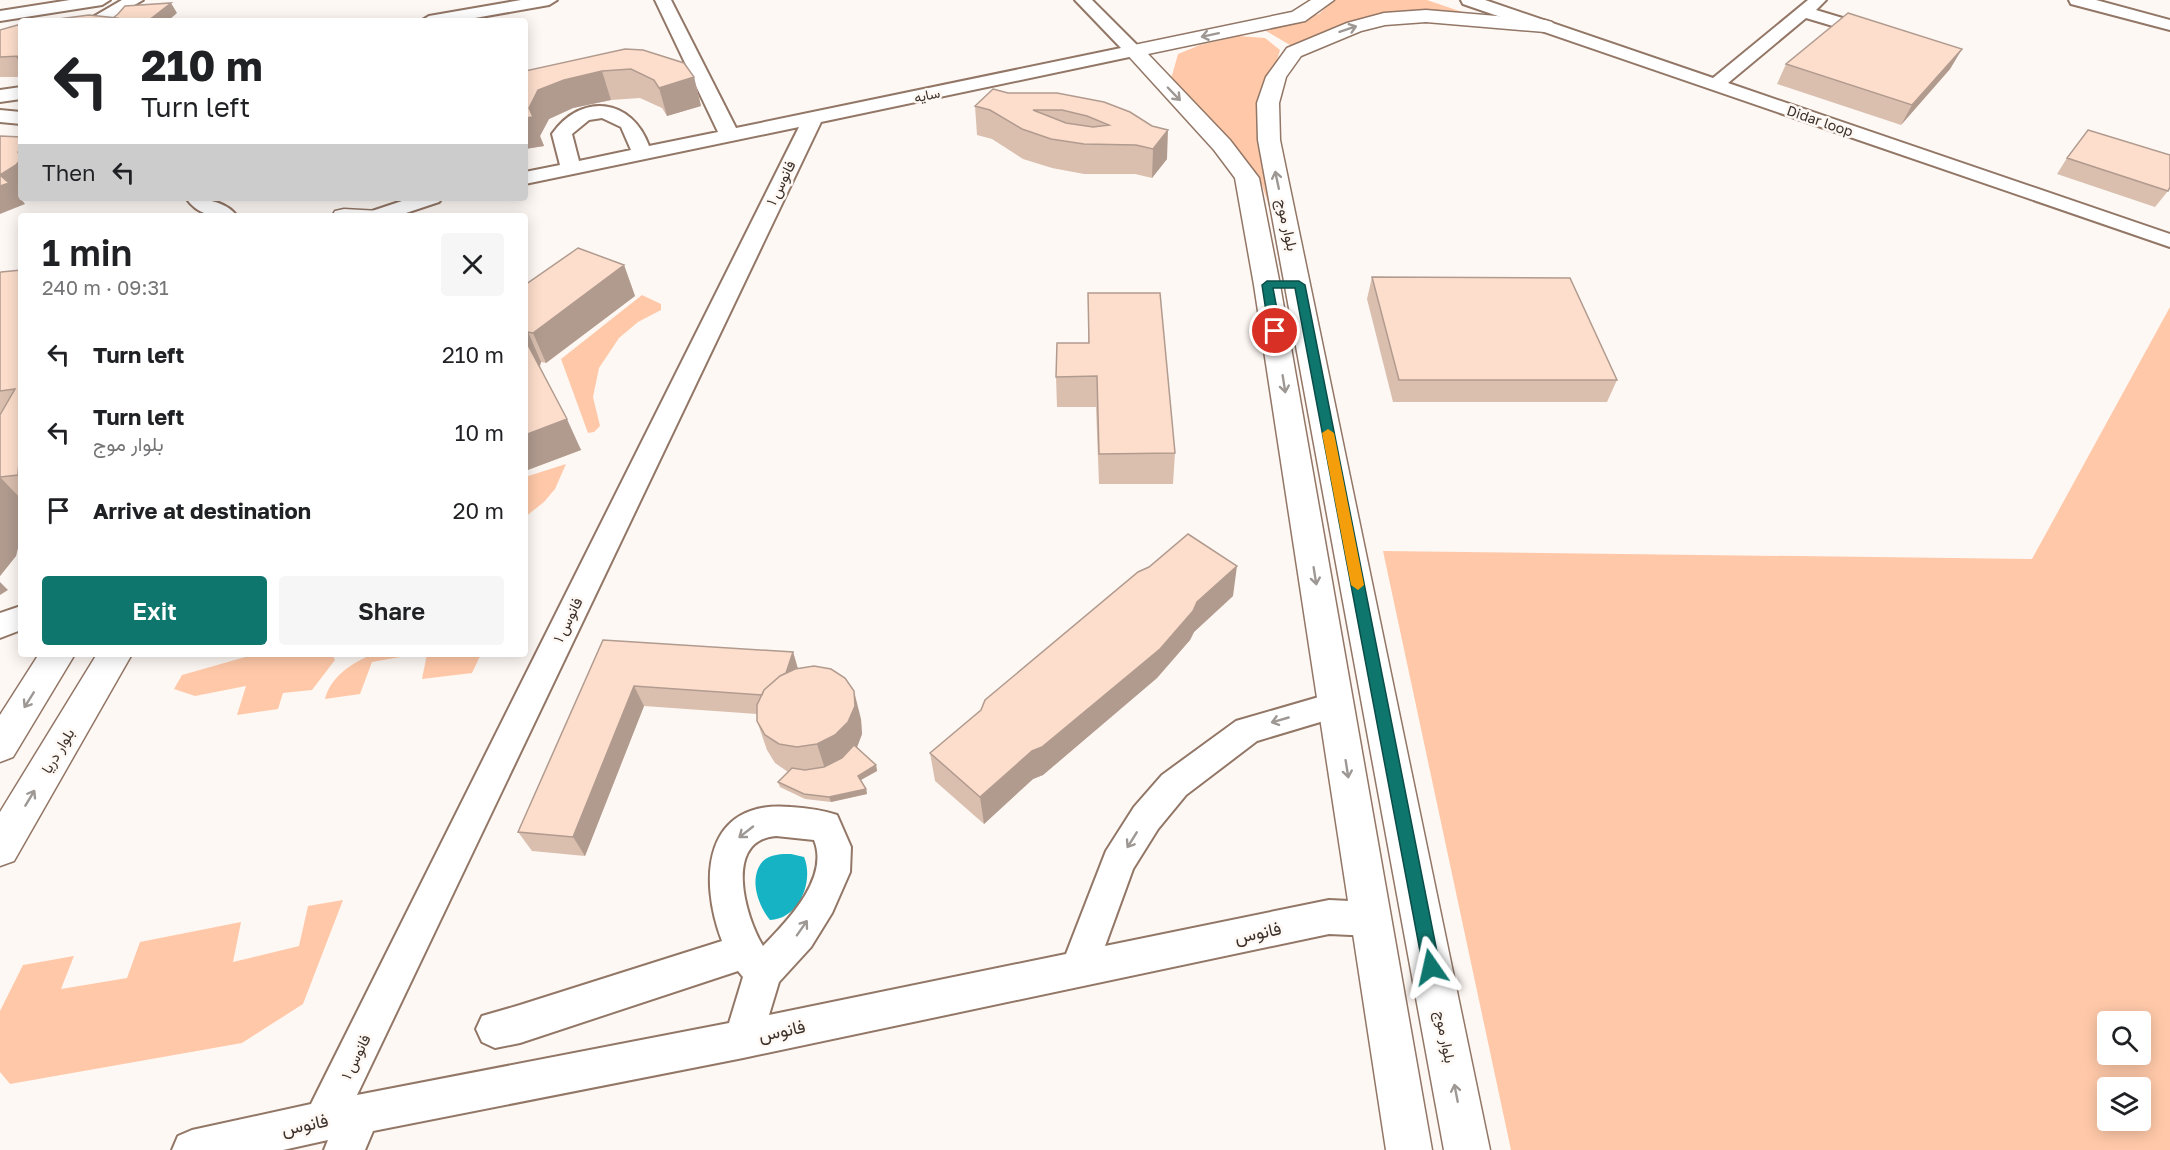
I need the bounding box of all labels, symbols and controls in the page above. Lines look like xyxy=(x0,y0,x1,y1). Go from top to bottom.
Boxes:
one-way arrow xyxy=(1338,23,1357,34)
one-way arrow xyxy=(1201,30,1221,41)
text: 210 m xyxy=(141,40,263,90)
icon: left xyxy=(42,42,120,120)
street label: سایه xyxy=(912,83,942,106)
one-way arrow xyxy=(1166,86,1181,101)
text: Turn left xyxy=(141,91,250,123)
street label: Didar loop xyxy=(1785,101,1855,140)
icon: left xyxy=(107,156,140,189)
street label: فانوس ۱ xyxy=(762,157,800,209)
text: Then xyxy=(42,159,95,186)
one-way arrow xyxy=(1271,171,1282,190)
street label: بلوار موج xyxy=(1271,197,1302,253)
text: 1 min xyxy=(42,231,132,274)
button: close xyxy=(441,233,504,296)
text: 240 m · 09:31 xyxy=(42,275,169,299)
pin xyxy=(1249,305,1300,356)
icon: arrive xyxy=(1258,314,1291,347)
icon: left xyxy=(42,338,75,371)
text: Turn left xyxy=(93,341,184,368)
text: 210 m xyxy=(442,341,504,368)
one-way arrow xyxy=(1278,374,1289,393)
text: Turn left xyxy=(93,403,184,430)
icon: left xyxy=(42,416,75,449)
text: 10 m xyxy=(455,419,504,446)
text: بلوار موج xyxy=(93,431,164,455)
icon: arrive xyxy=(42,494,75,527)
text: Arrive at destination xyxy=(93,497,311,524)
text: 20 m xyxy=(453,497,504,524)
one-way arrow xyxy=(1310,566,1321,586)
button: Exit xyxy=(42,576,267,645)
button: Share xyxy=(279,576,504,645)
street label: فانوس ۱ xyxy=(549,594,587,646)
one-way arrow xyxy=(23,691,35,708)
one-way arrow xyxy=(1271,715,1290,727)
street label: بلوار دریا xyxy=(37,725,78,777)
one-way arrow xyxy=(1342,759,1353,778)
one-way arrow xyxy=(24,790,36,807)
one-way arrow xyxy=(738,825,754,838)
one-way arrow xyxy=(1126,831,1139,848)
street label: فانوس xyxy=(1232,916,1283,949)
one-way arrow xyxy=(796,920,808,936)
position arrow xyxy=(1399,935,1463,999)
street label: بلوار موج xyxy=(1429,1009,1460,1065)
map controls xyxy=(2097,1011,2151,1131)
button: search xyxy=(2097,1011,2151,1065)
street label: فانوس xyxy=(756,1014,807,1047)
street label: فانوس ۱ xyxy=(337,1031,375,1083)
button: layers xyxy=(2097,1077,2151,1131)
one-way arrow xyxy=(1450,1083,1461,1103)
street label: فانوس xyxy=(279,1108,330,1141)

